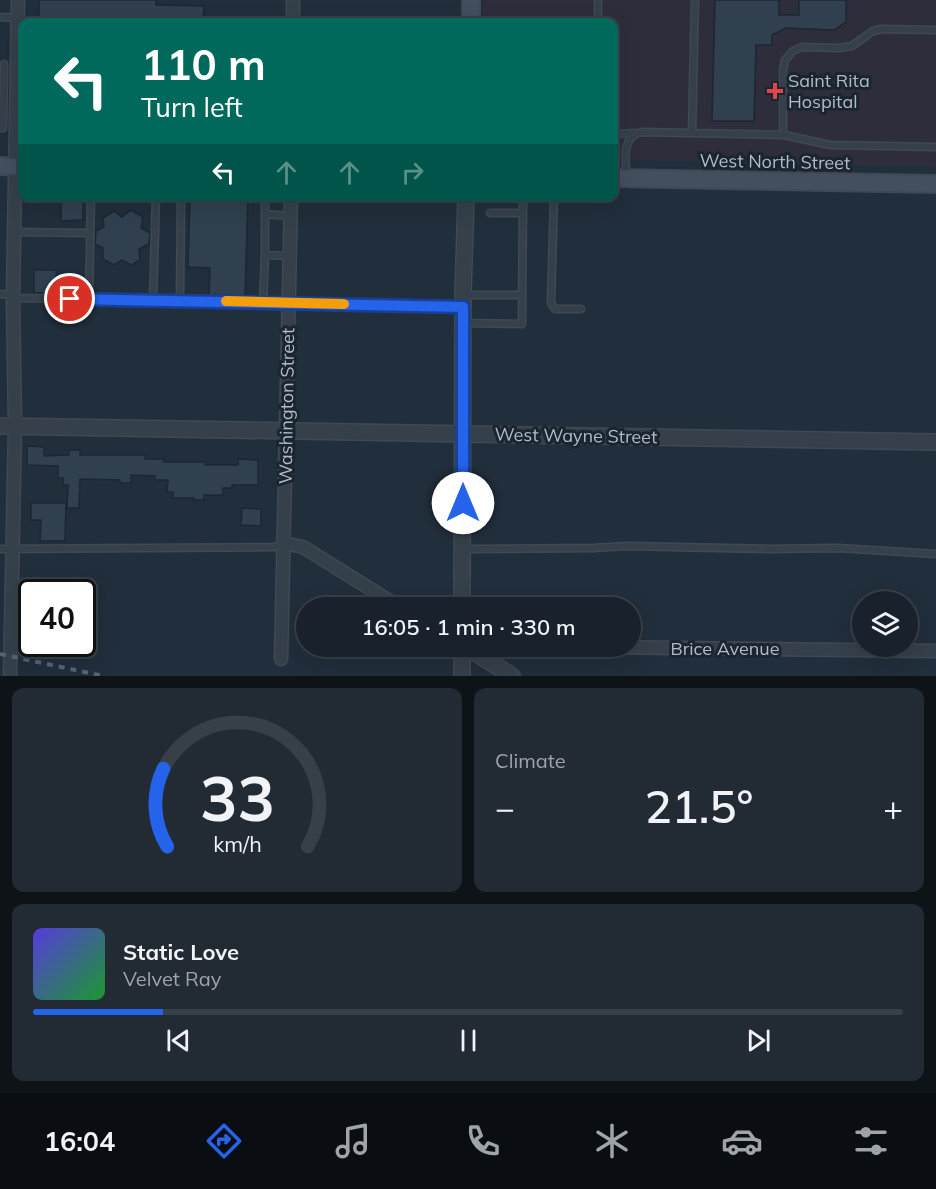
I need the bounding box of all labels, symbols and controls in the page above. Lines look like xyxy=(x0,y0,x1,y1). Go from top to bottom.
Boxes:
text: 110 m xyxy=(141,38,266,91)
icon: left xyxy=(42,42,120,120)
place label: Saint Rita Hospital xyxy=(788,69,870,113)
marker: Saint Rita Hospital xyxy=(766,82,784,100)
text: Turn left xyxy=(141,90,243,124)
street label: West North Street xyxy=(699,149,851,174)
icon: left xyxy=(207,156,240,189)
icon: ahead xyxy=(270,156,303,189)
icon: ahead xyxy=(333,156,366,189)
icon: right xyxy=(396,156,429,189)
pin xyxy=(44,273,95,324)
icon: arrive xyxy=(53,282,86,315)
street label: Washington Street xyxy=(274,328,299,484)
street label: West Wayne Street xyxy=(494,423,658,448)
position arrow xyxy=(431,471,495,535)
speed limit sign: 40 xyxy=(18,579,96,657)
map controls xyxy=(852,591,918,657)
button: layers xyxy=(852,591,918,657)
text: 16:05 · 1 min · 330 m xyxy=(361,613,576,641)
street label: Brice Avenue xyxy=(671,637,779,660)
text: Climate xyxy=(495,748,566,773)
text: 33 xyxy=(200,758,274,837)
text: 21.5° xyxy=(645,778,753,834)
text: − xyxy=(495,787,515,828)
text: + xyxy=(883,787,903,828)
text: km/h xyxy=(213,830,261,857)
text: Static Love xyxy=(123,938,239,966)
text: Velvet Ray xyxy=(123,966,221,991)
icon: previous xyxy=(162,1024,195,1057)
icon: pause xyxy=(452,1024,485,1057)
icon: next xyxy=(742,1024,775,1057)
icon: directions xyxy=(203,1120,245,1162)
icon: music xyxy=(332,1120,374,1162)
icon: phone xyxy=(462,1120,504,1162)
icon: climate xyxy=(591,1120,633,1162)
icon: car xyxy=(721,1120,763,1162)
icon: filters xyxy=(850,1120,892,1162)
text: 16:04 xyxy=(44,1124,115,1158)

